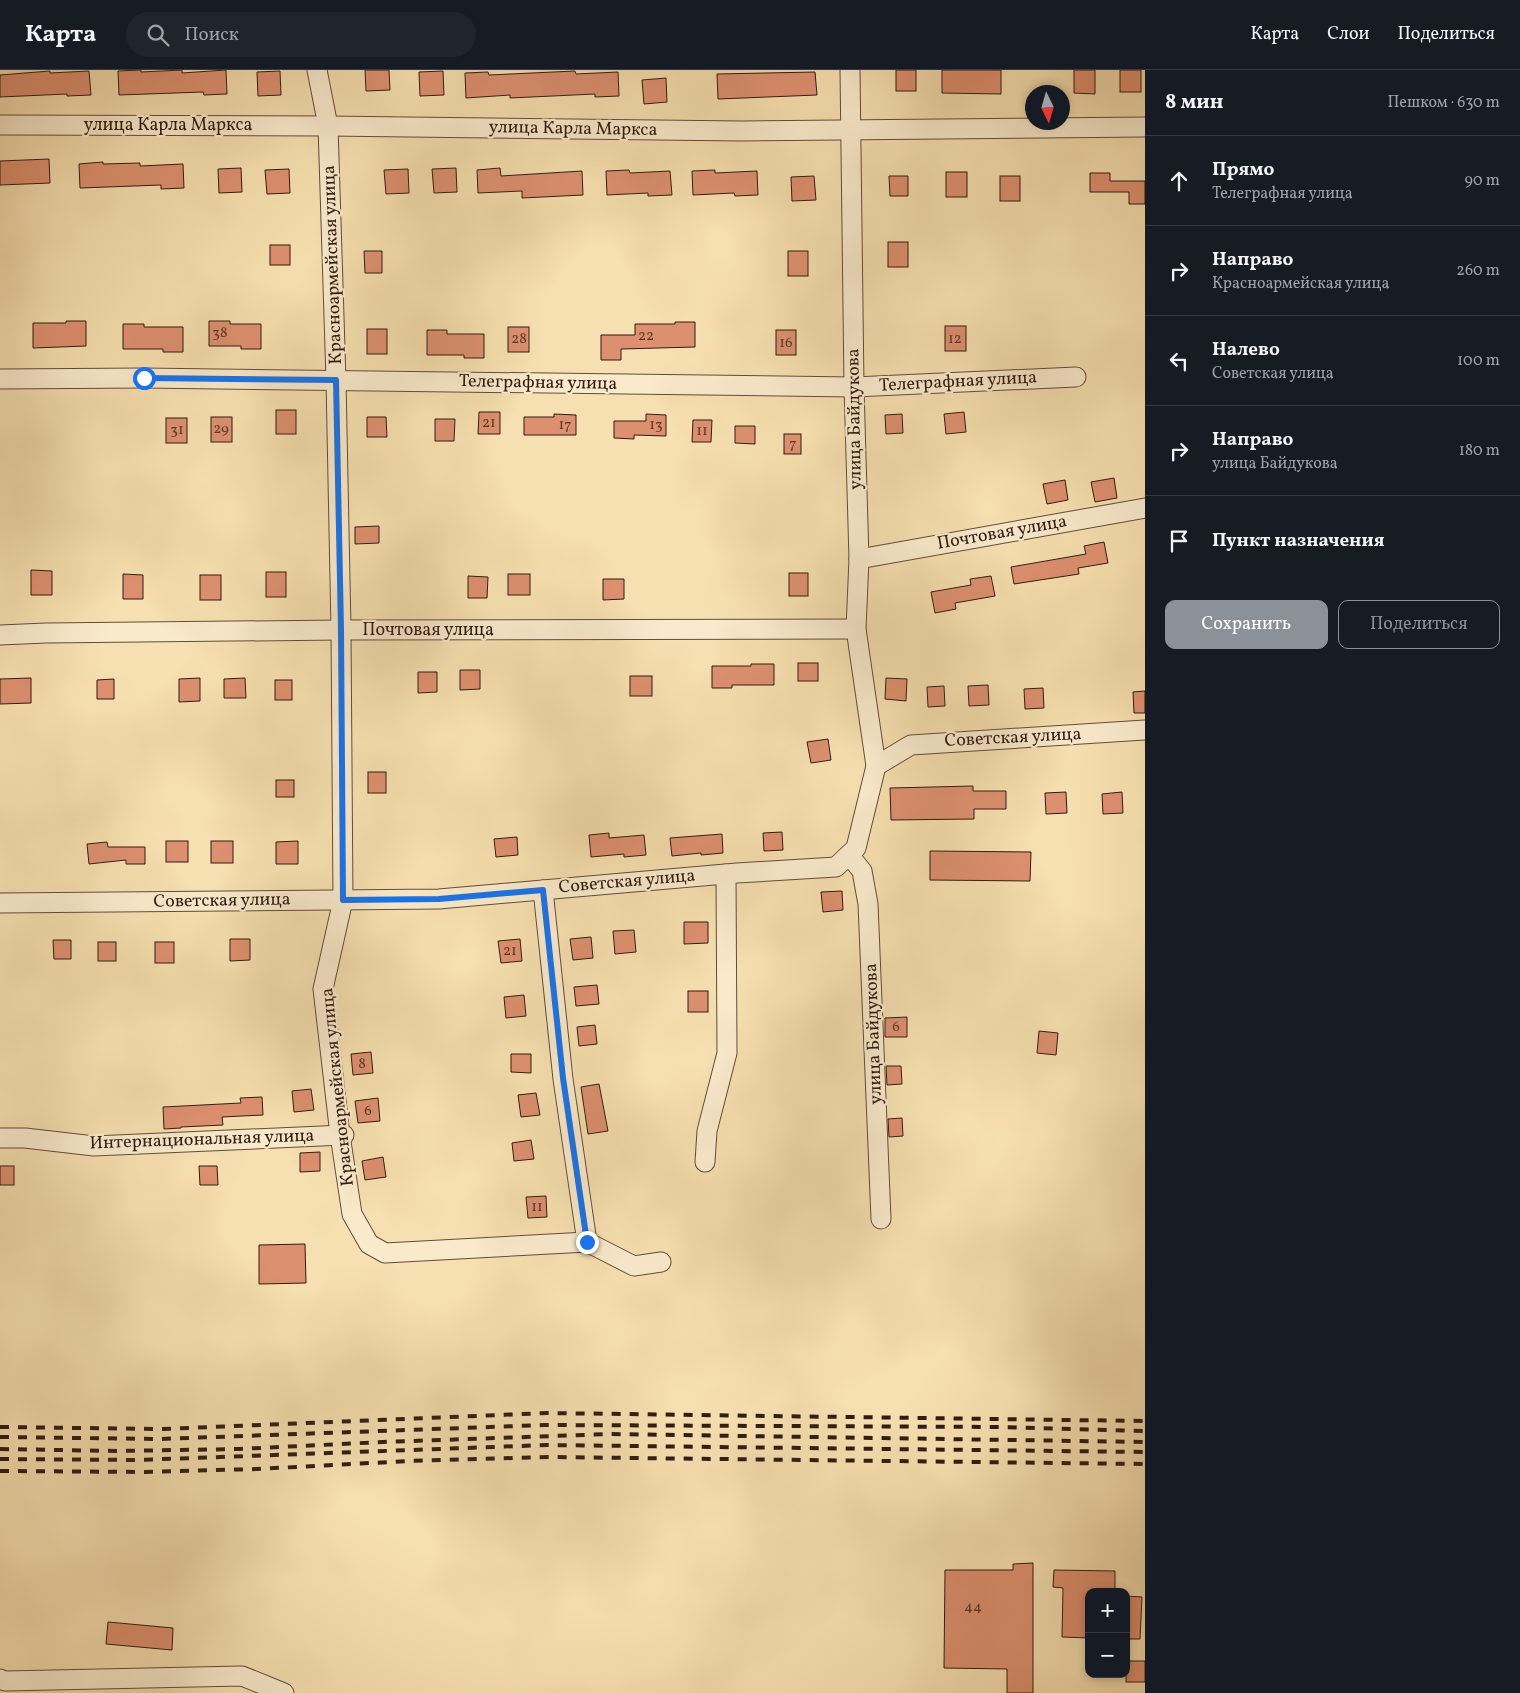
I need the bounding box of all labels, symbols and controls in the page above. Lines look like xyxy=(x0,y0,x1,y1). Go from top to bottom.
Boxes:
search box xyxy=(126,12,476,57)
text: Карта xyxy=(25,18,96,52)
icon: search xyxy=(144,21,172,49)
text: Поиск xyxy=(184,22,239,48)
text: Карта xyxy=(1251,22,1299,47)
text: Слои xyxy=(1327,22,1369,47)
text: Поделиться xyxy=(1397,22,1495,47)
north arrow xyxy=(1025,85,1070,130)
text: 8 мин xyxy=(1165,88,1224,117)
text: Пешком · 630 m xyxy=(1387,92,1500,114)
street label: улица Карла Маркса xyxy=(84,113,252,138)
street label: улица Карла Маркса xyxy=(488,115,658,143)
text: Прямо xyxy=(1212,157,1274,183)
street label: Красноармейская улица xyxy=(317,165,349,365)
icon: ahead xyxy=(1165,167,1193,195)
text: 90 m xyxy=(1464,170,1500,192)
text: Телеграфная улица xyxy=(1212,183,1353,205)
text: Направо xyxy=(1212,247,1294,273)
icon: right xyxy=(1165,257,1193,285)
text: 260 m xyxy=(1456,260,1500,282)
text: Красноармейская улица xyxy=(1212,273,1389,295)
house number: 38 xyxy=(212,323,228,344)
house number: 22 xyxy=(638,326,654,347)
house number: 28 xyxy=(511,329,527,350)
house number: 12 xyxy=(948,329,962,350)
house number: 16 xyxy=(779,333,793,354)
text: Налево xyxy=(1212,337,1280,363)
icon: left xyxy=(1165,347,1193,375)
street label: улица Байдукова xyxy=(841,348,869,490)
text: 100 m xyxy=(1457,350,1500,372)
text: Советская улица xyxy=(1212,363,1334,385)
street label: Телеграфная улица xyxy=(878,365,1038,399)
route start xyxy=(133,367,156,390)
street label: Телеграфная улица xyxy=(459,369,617,397)
house number: 21 xyxy=(482,413,496,434)
house number: 17 xyxy=(558,415,572,436)
house number: 13 xyxy=(649,415,663,436)
house number: 29 xyxy=(213,419,229,440)
house number: 31 xyxy=(170,420,184,441)
house number: 11 xyxy=(696,421,708,442)
text: Направо xyxy=(1212,427,1294,453)
house number: 7 xyxy=(789,434,797,455)
icon: right xyxy=(1165,437,1193,465)
text: 180 m xyxy=(1459,440,1500,462)
text: улица Байдукова xyxy=(1212,453,1338,475)
street label: Почтовая улица xyxy=(935,509,1069,557)
icon: arrive xyxy=(1165,527,1193,555)
text: Пункт назначения xyxy=(1212,528,1385,554)
button: Сохранить xyxy=(1165,600,1328,649)
button: Поделиться xyxy=(1338,600,1500,649)
street label: Почтовая улица xyxy=(362,618,494,643)
street label: Советская улица xyxy=(944,722,1082,754)
street label: Советская улица xyxy=(558,864,696,900)
street label: Советская улица xyxy=(153,887,291,915)
house number: 21 xyxy=(503,941,517,962)
street label: улица Байдукова xyxy=(859,963,889,1105)
street label: Красноармейская улица xyxy=(315,986,361,1188)
house number: 6 xyxy=(892,1017,900,1038)
house number: 8 xyxy=(358,1054,366,1075)
house number: 6 xyxy=(364,1101,372,1122)
street label: Интернациональная улица xyxy=(89,1124,315,1156)
house number: 11 xyxy=(531,1197,543,1218)
route end xyxy=(576,1231,599,1254)
map controls xyxy=(1085,1588,1130,1678)
button: + xyxy=(1085,1588,1130,1633)
house number: 44 xyxy=(964,1597,982,1618)
button: − xyxy=(1085,1633,1130,1678)

